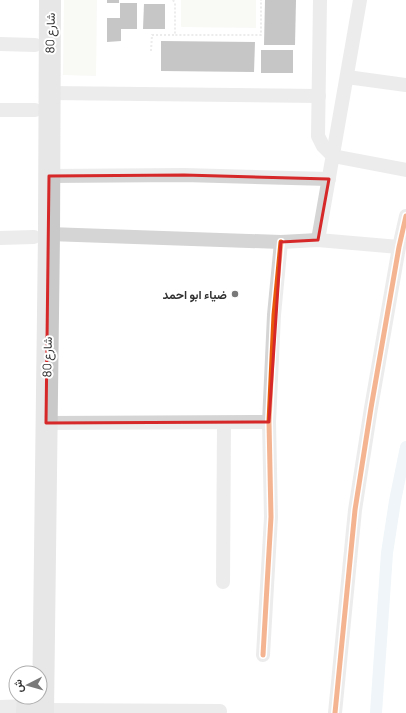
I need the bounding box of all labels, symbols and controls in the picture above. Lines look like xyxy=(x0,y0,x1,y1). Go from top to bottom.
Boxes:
street label: شارع 80 xyxy=(41,12,60,54)
place label: ضياء ابو احمد xyxy=(162,286,227,303)
marker: ضياء ابو احمد xyxy=(230,289,240,299)
street label: شارع 80 xyxy=(38,336,57,378)
north arrow xyxy=(8,665,48,705)
text: ش xyxy=(9,679,26,693)

